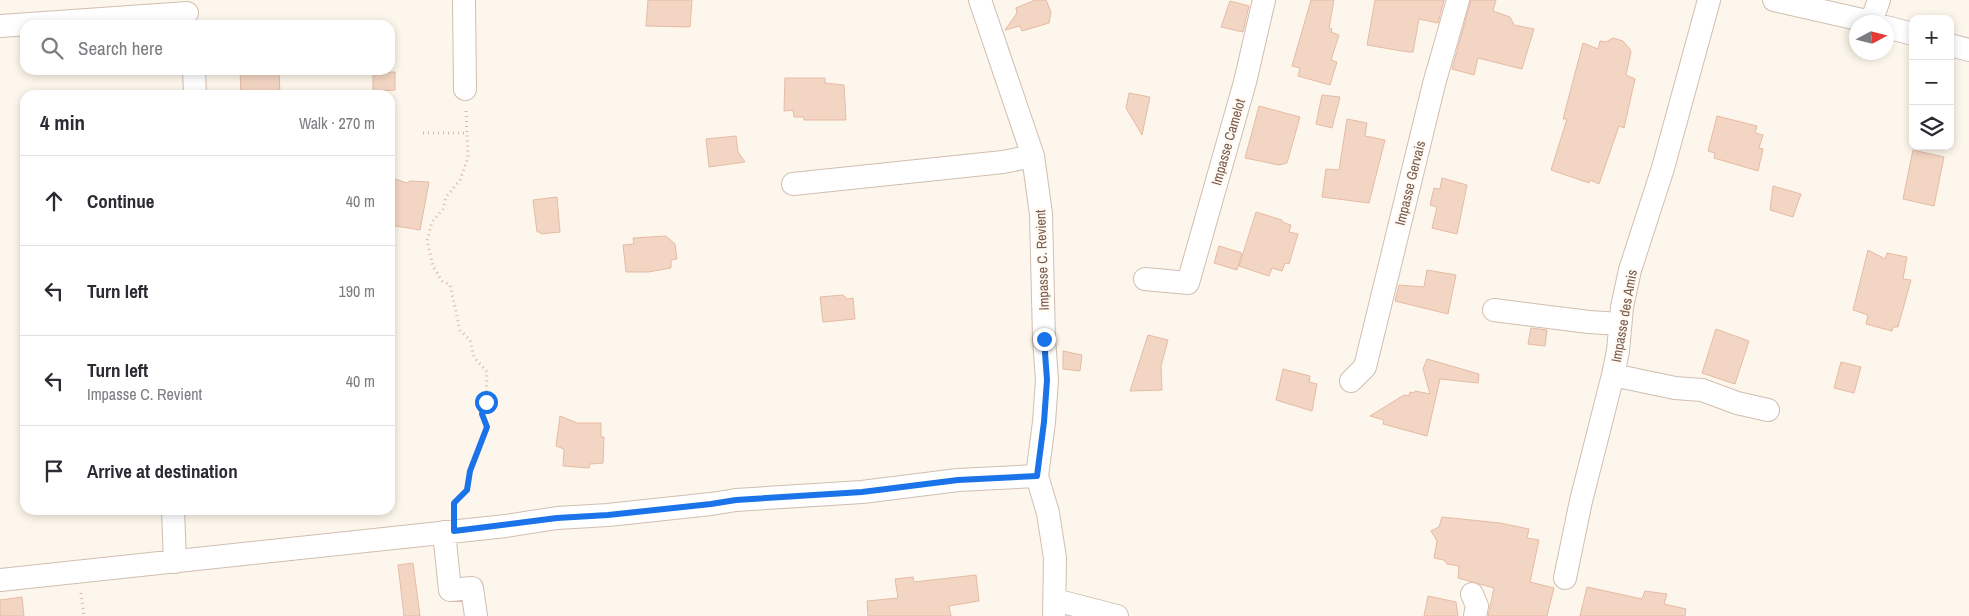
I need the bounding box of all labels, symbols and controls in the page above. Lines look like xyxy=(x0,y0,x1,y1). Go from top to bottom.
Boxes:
north arrow xyxy=(1849,15,1894,60)
map controls xyxy=(1909,15,1954,150)
button: + xyxy=(1909,15,1954,60)
search box xyxy=(20,20,395,75)
icon: search xyxy=(38,34,66,62)
text: Search here xyxy=(78,35,163,61)
button: − xyxy=(1909,60,1954,105)
street label: Impasse Camelot xyxy=(1207,97,1249,187)
button: layers xyxy=(1909,105,1954,150)
text: 4 min xyxy=(40,108,85,137)
text: Walk · 270 m xyxy=(299,112,375,134)
street label: Impasse Gervais xyxy=(1391,138,1429,227)
icon: ahead xyxy=(40,187,68,215)
text: Continue xyxy=(87,188,155,214)
text: 40 m xyxy=(346,190,375,212)
street label: Impasse C. Revient xyxy=(1031,209,1053,311)
street label: Impasse des Amis xyxy=(1607,268,1641,364)
icon: left xyxy=(40,277,68,305)
text: Turn left xyxy=(87,278,148,304)
text: 190 m xyxy=(339,280,375,302)
route end xyxy=(1033,328,1056,351)
text: Turn left xyxy=(87,357,148,383)
icon: left xyxy=(40,367,68,395)
text: 40 m xyxy=(346,370,375,392)
text: Impasse C. Revient xyxy=(87,383,202,405)
route start xyxy=(475,391,498,414)
icon: arrive xyxy=(40,457,68,485)
text: Arrive at destination xyxy=(87,458,238,484)

